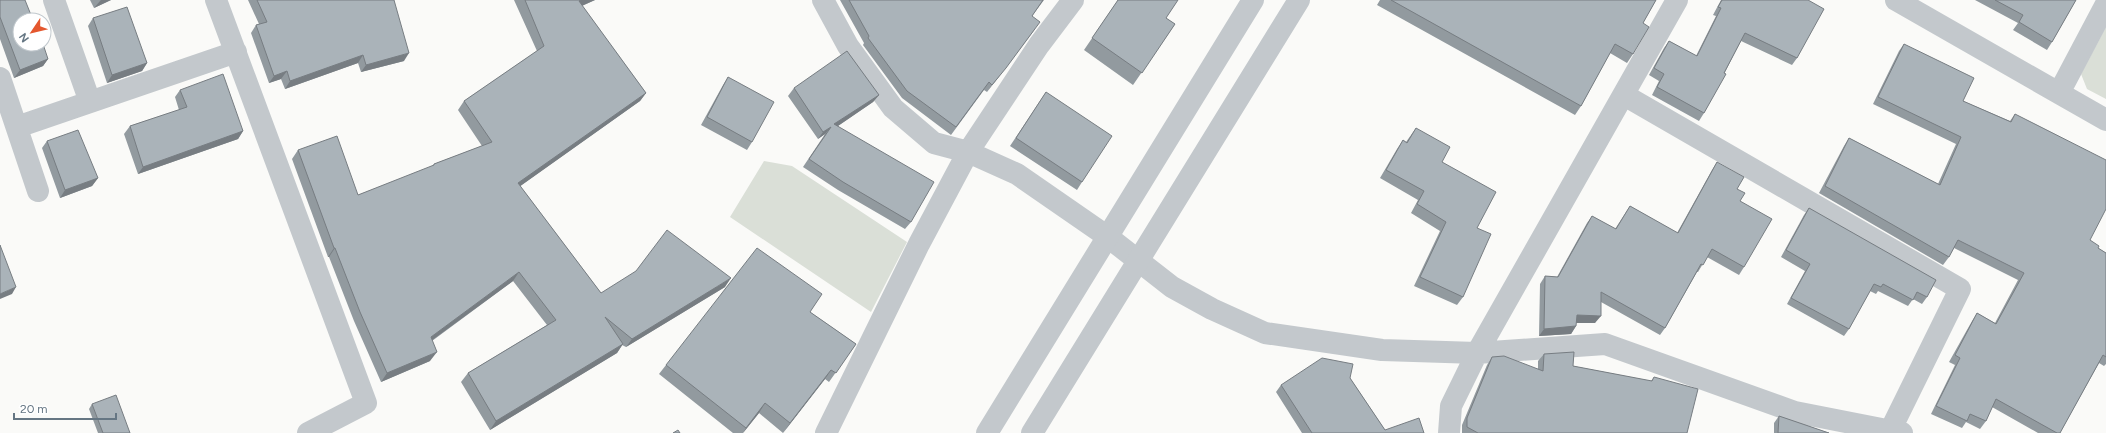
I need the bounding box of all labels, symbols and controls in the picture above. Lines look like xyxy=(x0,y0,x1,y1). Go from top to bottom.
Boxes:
north arrow xyxy=(12,12,52,52)
text: N xyxy=(16,30,32,45)
scale bar xyxy=(14,395,116,421)
text: 20 m xyxy=(20,402,48,416)

